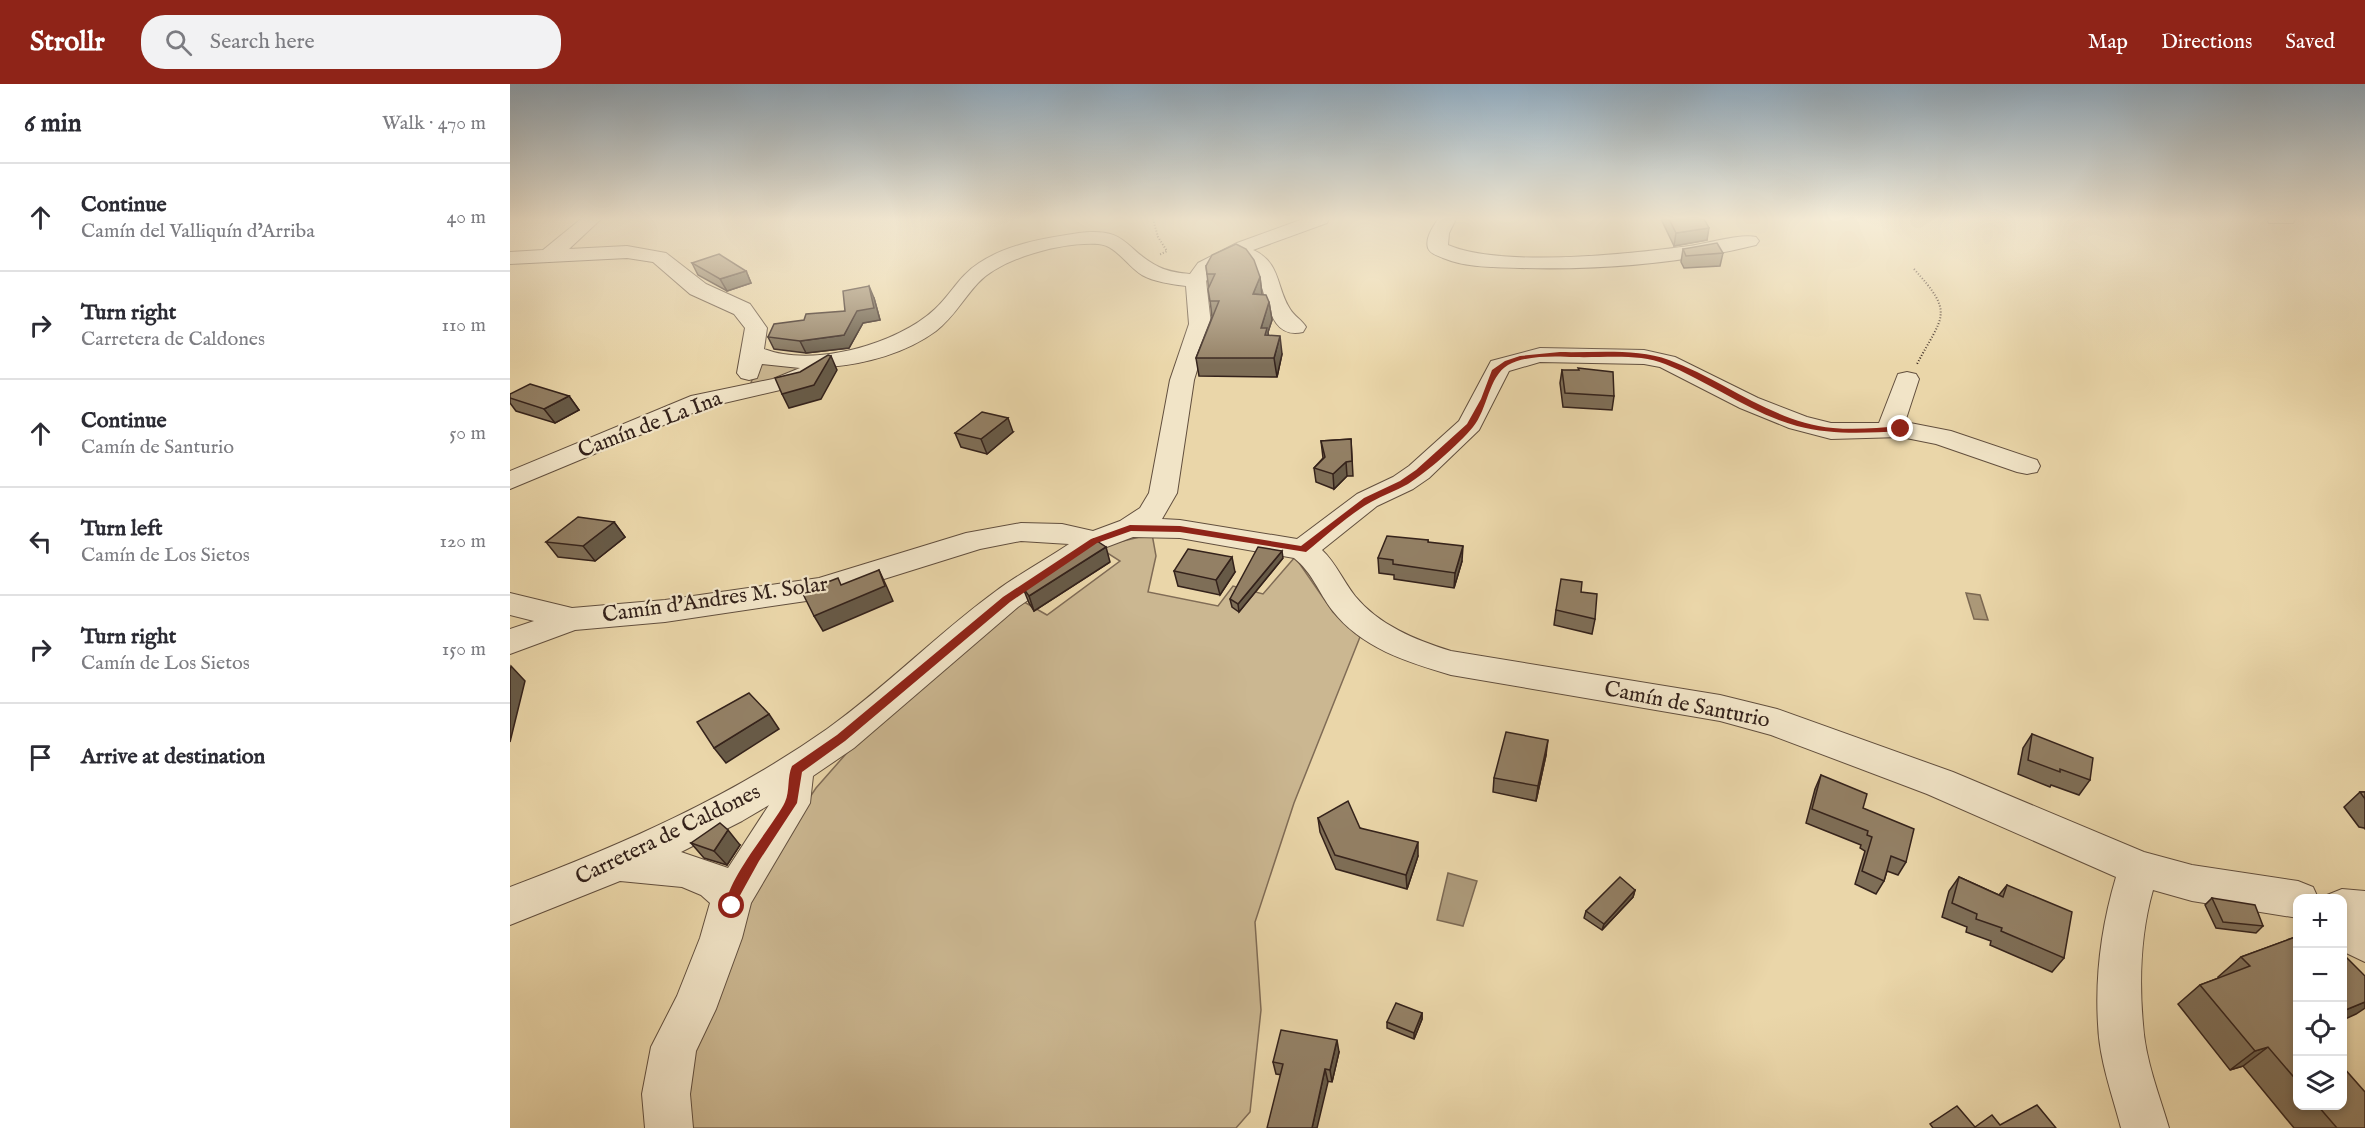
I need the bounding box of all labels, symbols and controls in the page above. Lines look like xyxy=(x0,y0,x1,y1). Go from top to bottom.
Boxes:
search box xyxy=(141,15,561,69)
text: Strollr xyxy=(30,25,105,60)
icon: search xyxy=(162,26,195,59)
text: Search here xyxy=(210,28,315,56)
text: Map xyxy=(2088,29,2128,56)
text: Directions xyxy=(2161,29,2252,56)
text: Saved xyxy=(2285,29,2335,56)
text: 6 min xyxy=(24,107,82,140)
text: Walk · 470 m xyxy=(382,111,486,136)
text: Continue xyxy=(81,191,167,219)
icon: ahead xyxy=(24,201,57,234)
text: 40 m xyxy=(447,205,486,230)
text: Camín del Valliquín d'Arriba xyxy=(81,219,315,244)
text: Turn right xyxy=(81,299,176,327)
icon: right xyxy=(24,309,57,342)
text: 110 m xyxy=(442,313,486,338)
text: Carretera de Caldones xyxy=(81,327,265,352)
street label: Camín de La Ina xyxy=(574,385,726,465)
text: Continue xyxy=(81,407,167,435)
route end xyxy=(1887,415,1913,441)
icon: ahead xyxy=(24,417,57,450)
text: 50 m xyxy=(449,421,486,446)
text: Camín de Santurio xyxy=(81,435,234,460)
text: Turn left xyxy=(81,515,163,543)
icon: left xyxy=(24,525,57,558)
text: 120 m xyxy=(440,529,486,554)
text: Camín de Los Sietos xyxy=(81,543,250,568)
street label: Camín d'Andres M. Solar xyxy=(600,570,830,630)
text: Turn right xyxy=(81,623,176,651)
icon: right xyxy=(24,633,57,666)
text: 150 m xyxy=(442,637,486,662)
text: Camín de Los Sietos xyxy=(81,651,250,676)
street label: Camín de Santurio xyxy=(1602,675,1772,735)
icon: arrive xyxy=(24,741,57,774)
text: Arrive at destination xyxy=(81,743,265,771)
street label: Carretera de Caldones xyxy=(571,778,765,892)
route start xyxy=(718,892,744,918)
map controls xyxy=(2293,894,2347,1110)
button: + xyxy=(2293,894,2347,948)
button: − xyxy=(2293,948,2347,1002)
button: locate xyxy=(2293,1002,2347,1056)
button: layers xyxy=(2293,1056,2347,1110)

